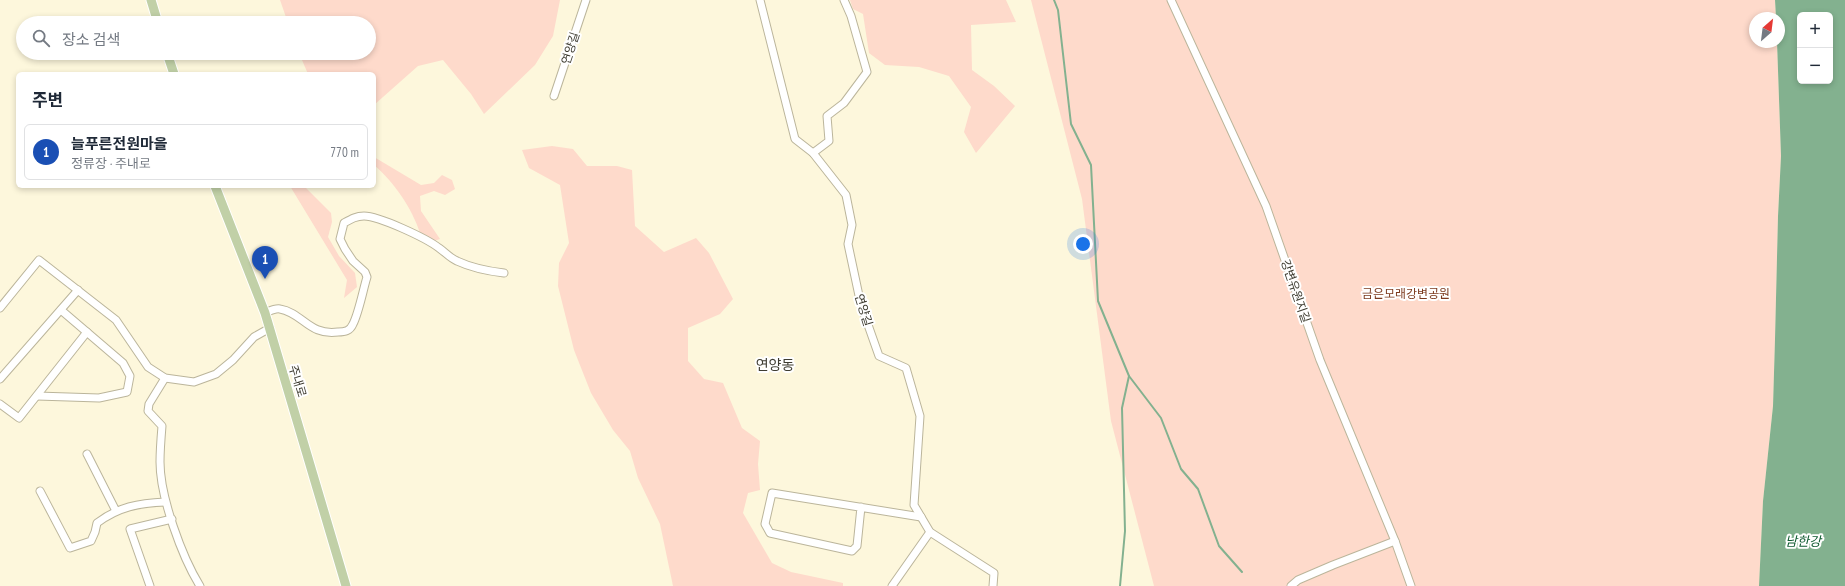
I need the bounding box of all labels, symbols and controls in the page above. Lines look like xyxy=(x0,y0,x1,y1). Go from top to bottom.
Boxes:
north arrow xyxy=(1749,12,1785,48)
map controls xyxy=(1797,12,1833,84)
button: + xyxy=(1797,12,1833,48)
search box xyxy=(16,16,376,60)
icon: search xyxy=(30,27,52,49)
text: 장소 검색 xyxy=(62,30,120,49)
street label: 연양길 xyxy=(558,30,582,66)
button: − xyxy=(1797,48,1833,84)
text: 주변 xyxy=(32,89,63,111)
text: 늘푸른전원마을 xyxy=(71,134,168,153)
text: 1 xyxy=(43,144,49,161)
text: 770 m xyxy=(330,144,359,161)
text: 정류장 · 주내로 xyxy=(71,155,151,172)
your location xyxy=(1073,234,1093,254)
pin: 1 xyxy=(252,246,278,279)
street label: 강변유원지길 xyxy=(1278,257,1314,325)
park label: 금은모래강변공원 xyxy=(1362,286,1450,301)
street label: 연양길 xyxy=(852,292,876,328)
district label: 연양동 xyxy=(756,356,794,374)
street label: 주내로 xyxy=(286,363,310,399)
water label: 남한강 xyxy=(1785,533,1823,550)

